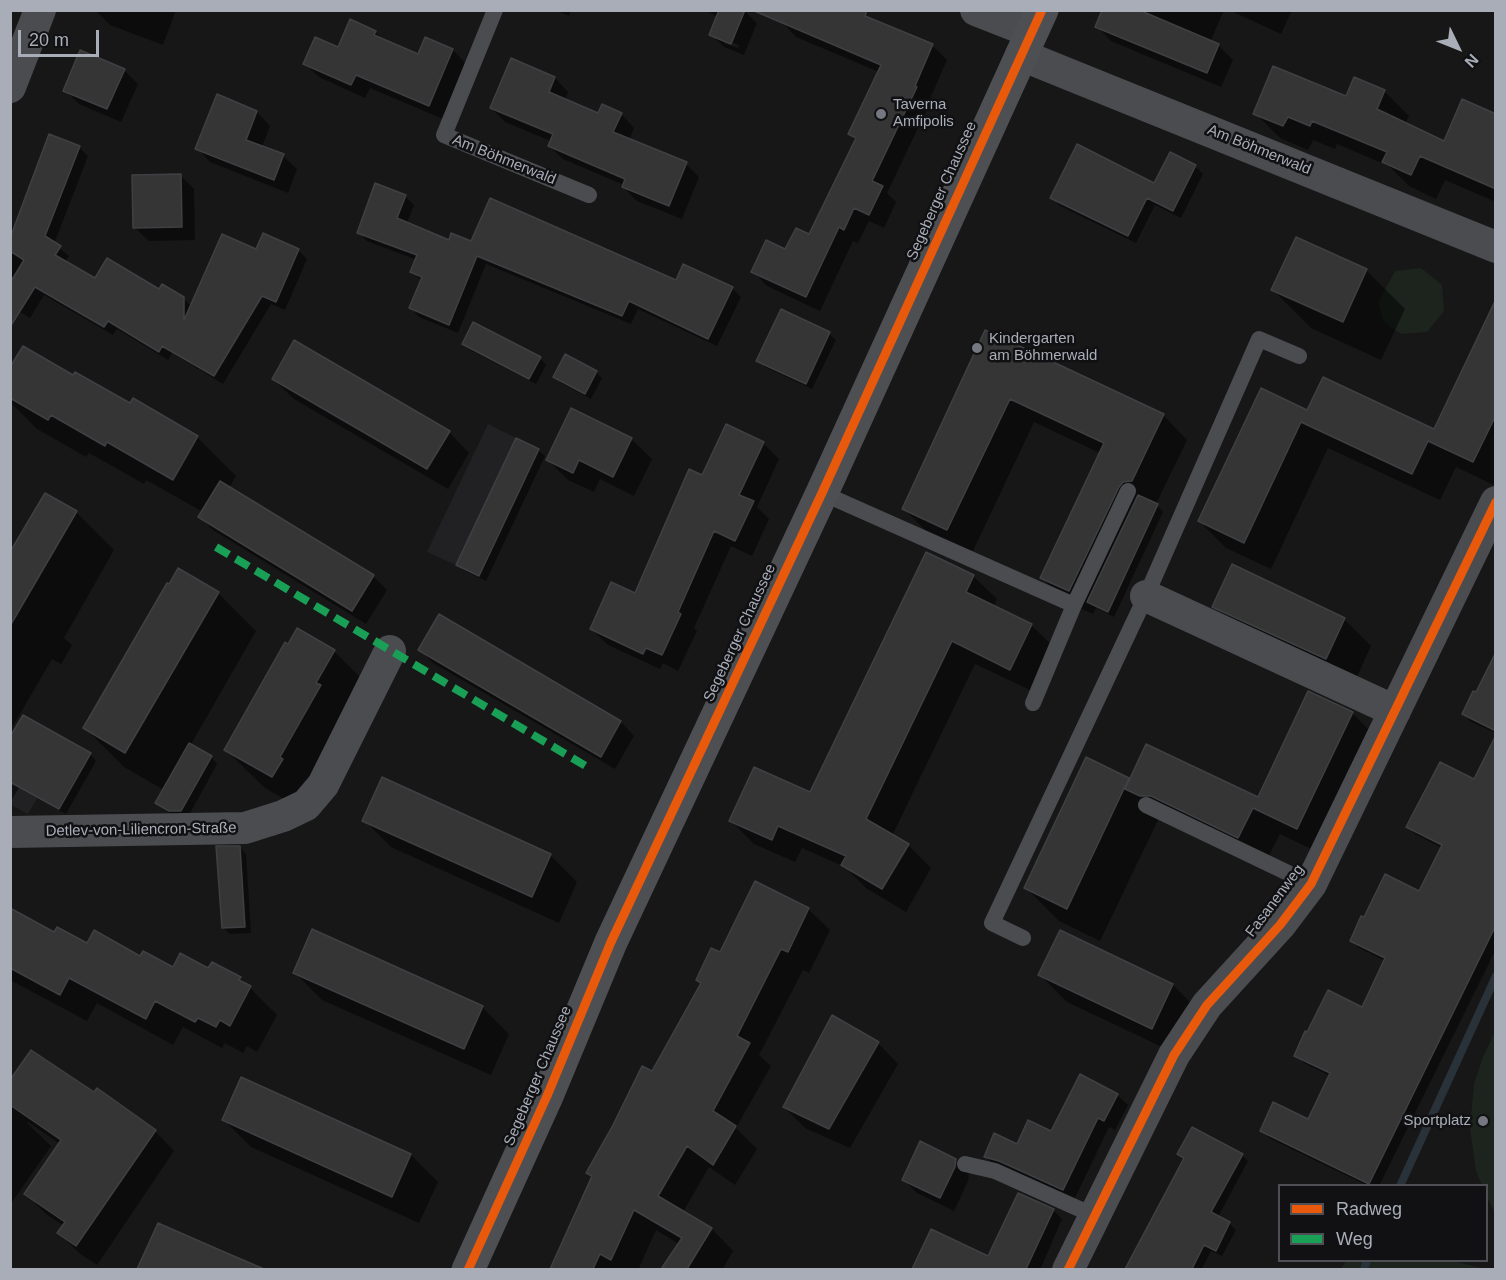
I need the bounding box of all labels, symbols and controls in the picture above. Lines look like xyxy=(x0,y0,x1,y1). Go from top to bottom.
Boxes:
scale bar xyxy=(21,18,102,56)
north arrow xyxy=(1428,18,1488,78)
text: 20 m xyxy=(29,30,69,50)
text: N xyxy=(1461,51,1482,71)
place label: Taverna Amfipolis xyxy=(893,96,954,131)
marker: Taverna Amfipolis xyxy=(874,107,888,121)
street label: Segeberger Chaussee xyxy=(903,119,981,263)
street label: Am Böhmerwald xyxy=(1205,121,1313,179)
street label: Am Böhmerwald xyxy=(450,131,558,189)
place label: Kindergarten am Böhmerwald xyxy=(989,330,1097,365)
marker: Kindergarten am Böhmerwald xyxy=(970,341,984,355)
street label: Segeberger Chaussee xyxy=(700,561,780,705)
street label: Detlev-von-Liliencron-Straße xyxy=(45,819,237,841)
street label: Fasanenweg xyxy=(1242,861,1308,941)
street label: Segeberger Chaussee xyxy=(500,1003,576,1149)
place label: Sportplatz xyxy=(1403,1112,1471,1130)
marker: Sportplatz xyxy=(1476,1114,1490,1128)
legend xyxy=(1278,1184,1488,1262)
text: Radweg xyxy=(1336,1199,1402,1219)
text: Weg xyxy=(1336,1229,1373,1249)

